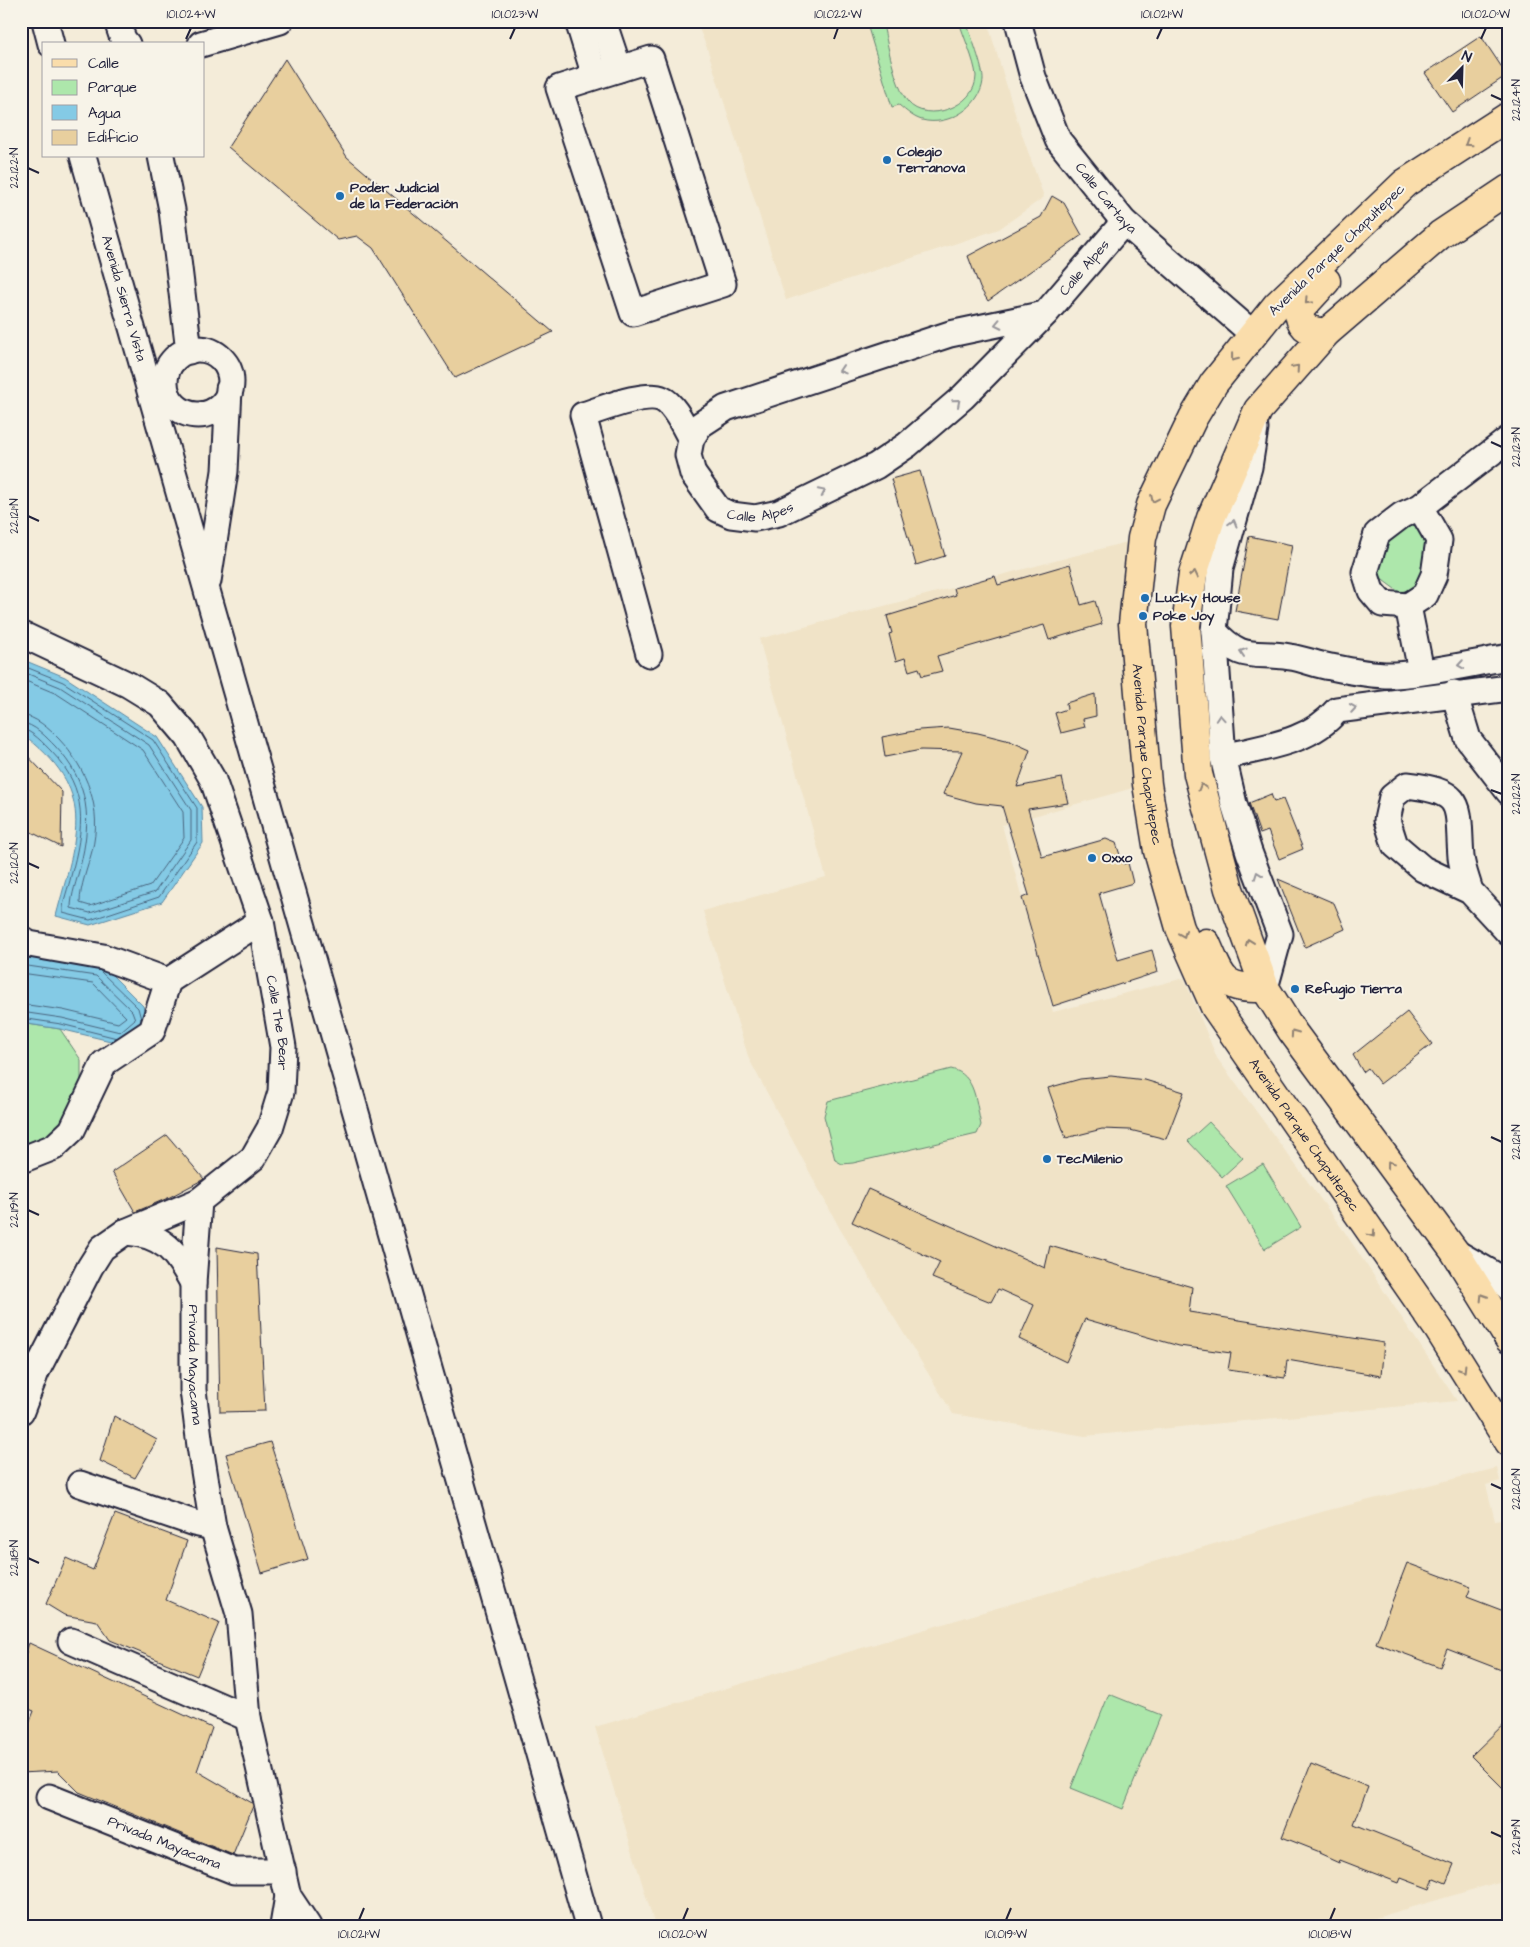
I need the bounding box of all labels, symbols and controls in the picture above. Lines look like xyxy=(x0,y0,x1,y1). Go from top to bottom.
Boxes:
text: 101.024°W xyxy=(167,6,216,23)
text: 101.023°W xyxy=(492,6,539,23)
text: 101.022°W xyxy=(814,6,862,23)
text: 101.021°W xyxy=(1141,6,1184,23)
text: 101.020°W xyxy=(1462,6,1511,23)
legend xyxy=(42,42,205,158)
north arrow xyxy=(1438,42,1488,92)
text: N xyxy=(1459,46,1475,68)
text: Calle xyxy=(88,53,119,74)
text: Parque xyxy=(88,77,137,98)
text: 22.124°N xyxy=(1508,78,1525,121)
text: Agua xyxy=(88,103,121,125)
text: Edificio xyxy=(88,127,139,148)
one-way arrow xyxy=(1464,136,1473,146)
place label: Colegio Terranova xyxy=(896,142,966,178)
text: 22.122°N xyxy=(6,147,23,188)
marker: Colegio Terranova xyxy=(881,154,893,166)
street label: Calle Cartaya xyxy=(1070,158,1141,238)
place label: Poder Judicial de la Federación xyxy=(349,178,458,214)
street label: Avenida Parque Chapultepec xyxy=(1264,179,1410,321)
marker: Poder Judicial de la Federación xyxy=(334,190,346,202)
street label: Avenida Sierra Vista xyxy=(96,233,151,364)
street label: Calle Alpes xyxy=(1055,236,1114,300)
one-way arrow xyxy=(1305,295,1314,304)
one-way arrow xyxy=(993,318,1002,329)
one-way arrow xyxy=(1231,352,1239,361)
one-way arrow xyxy=(838,364,847,374)
one-way arrow xyxy=(1290,364,1299,373)
one-way arrow xyxy=(951,399,960,408)
text: 22.123°N xyxy=(1508,426,1525,467)
one-way arrow xyxy=(817,488,826,498)
one-way arrow xyxy=(1150,494,1160,503)
street label: Calle Alpes xyxy=(726,497,797,528)
text: 22.121°N xyxy=(6,498,23,534)
one-way arrow xyxy=(1228,519,1238,528)
one-way arrow xyxy=(1188,569,1199,578)
place label: Lucky House xyxy=(1155,588,1241,608)
marker: Lucky House xyxy=(1139,592,1151,604)
place label: Poke Joy xyxy=(1153,606,1215,626)
marker: Poke Joy xyxy=(1137,610,1149,622)
one-way arrow xyxy=(1239,648,1248,658)
one-way arrow xyxy=(1456,659,1465,669)
street label: Avenida Parque Chapultepec xyxy=(1127,663,1167,847)
one-way arrow xyxy=(1349,703,1358,713)
one-way arrow xyxy=(1215,714,1226,722)
text: 22.122°N xyxy=(1508,773,1525,814)
one-way arrow xyxy=(1197,783,1207,791)
text: 22.120°N xyxy=(6,842,23,884)
place label: Oxxo xyxy=(1102,848,1133,868)
marker: Oxxo xyxy=(1086,852,1098,864)
one-way arrow xyxy=(1254,872,1264,880)
one-way arrow xyxy=(1176,929,1187,938)
one-way arrow xyxy=(1244,939,1254,947)
street label: Calle The Bear xyxy=(261,974,293,1071)
place label: Refugio Tierra xyxy=(1305,979,1403,1000)
marker: Refugio Tierra xyxy=(1289,983,1301,995)
one-way arrow xyxy=(1291,1030,1300,1039)
street label: Avenida Parque Chapultepec xyxy=(1244,1054,1364,1216)
text: 22.121°N xyxy=(1508,1124,1525,1160)
place label: TecMilenio xyxy=(1056,1149,1123,1169)
marker: TecMilenio xyxy=(1041,1153,1053,1165)
one-way arrow xyxy=(1388,1161,1396,1170)
text: 22.119°N xyxy=(6,1192,23,1228)
one-way arrow xyxy=(1366,1228,1375,1238)
one-way arrow xyxy=(1480,1294,1490,1303)
street label: Privada Mayacama xyxy=(183,1304,207,1426)
one-way arrow xyxy=(1457,1363,1467,1372)
text: 22.120°N xyxy=(1508,1468,1525,1510)
text: 22.118°N xyxy=(6,1539,23,1576)
street label: Privada Mayacama xyxy=(104,1811,224,1875)
text: 22.119°N xyxy=(1508,1819,1525,1855)
text: 101.021°W xyxy=(338,1926,381,1943)
text: 101.020°W xyxy=(659,1926,708,1943)
text: 101.019°W xyxy=(985,1926,1028,1943)
text: 101.018°W xyxy=(1308,1926,1352,1943)

